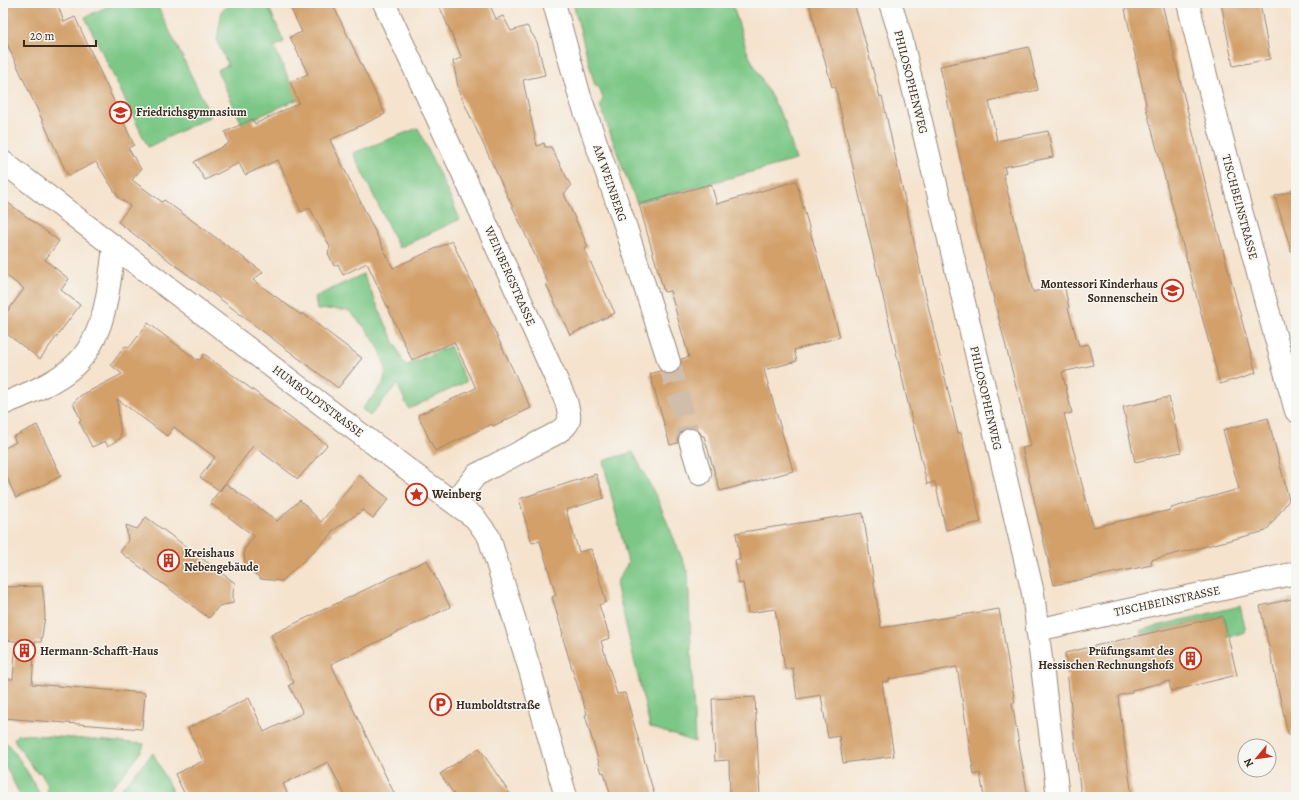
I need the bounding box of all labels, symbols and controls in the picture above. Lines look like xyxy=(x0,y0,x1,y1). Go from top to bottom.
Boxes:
scale bar xyxy=(24,22,96,48)
text: 20 m xyxy=(30,28,54,44)
street label: PHILOSOPHENWEG xyxy=(890,28,932,136)
school or university icon: Friedrichsgymnasium xyxy=(107,99,133,125)
place label: Friedrichsgymnasium xyxy=(136,104,247,120)
street label: AM WEINBERG xyxy=(589,142,631,224)
street label: TISCHBEINSTRASSE xyxy=(1218,153,1262,261)
street label: WEINBERGSTRASSE xyxy=(480,223,539,328)
place label: Montessori Kinderhaus Sonnenschein xyxy=(1040,276,1158,306)
school or university icon: Montessori Kinderhaus Sonnenschein xyxy=(1160,278,1186,304)
street label: PHILOSOPHENWEG xyxy=(966,344,1006,452)
street label: HUMBOLDTSTRASSE xyxy=(269,361,367,441)
place icon: Weinberg xyxy=(404,481,430,507)
place label: Weinberg xyxy=(431,486,482,502)
place label: Kreishaus Nebengebäude xyxy=(184,545,259,575)
building icon: Kreishaus Nebengebäude xyxy=(155,547,181,573)
street label: TISCHBEINSTRASSE xyxy=(1112,582,1222,620)
building icon: Hermann-Schafft-Haus xyxy=(12,638,38,664)
place label: Hermann-Schafft-Haus xyxy=(40,643,158,659)
place label: Prüfungsamt des Hessischen Rechnungshofs xyxy=(1038,643,1174,673)
building icon: Prüfungsamt des Hessischen Rechnungshofs xyxy=(1177,645,1203,671)
parking icon: Humboldtstraße xyxy=(428,692,454,718)
place label: Humboldtstraße xyxy=(456,697,541,713)
north arrow xyxy=(1237,738,1277,778)
text: N xyxy=(1240,755,1257,770)

